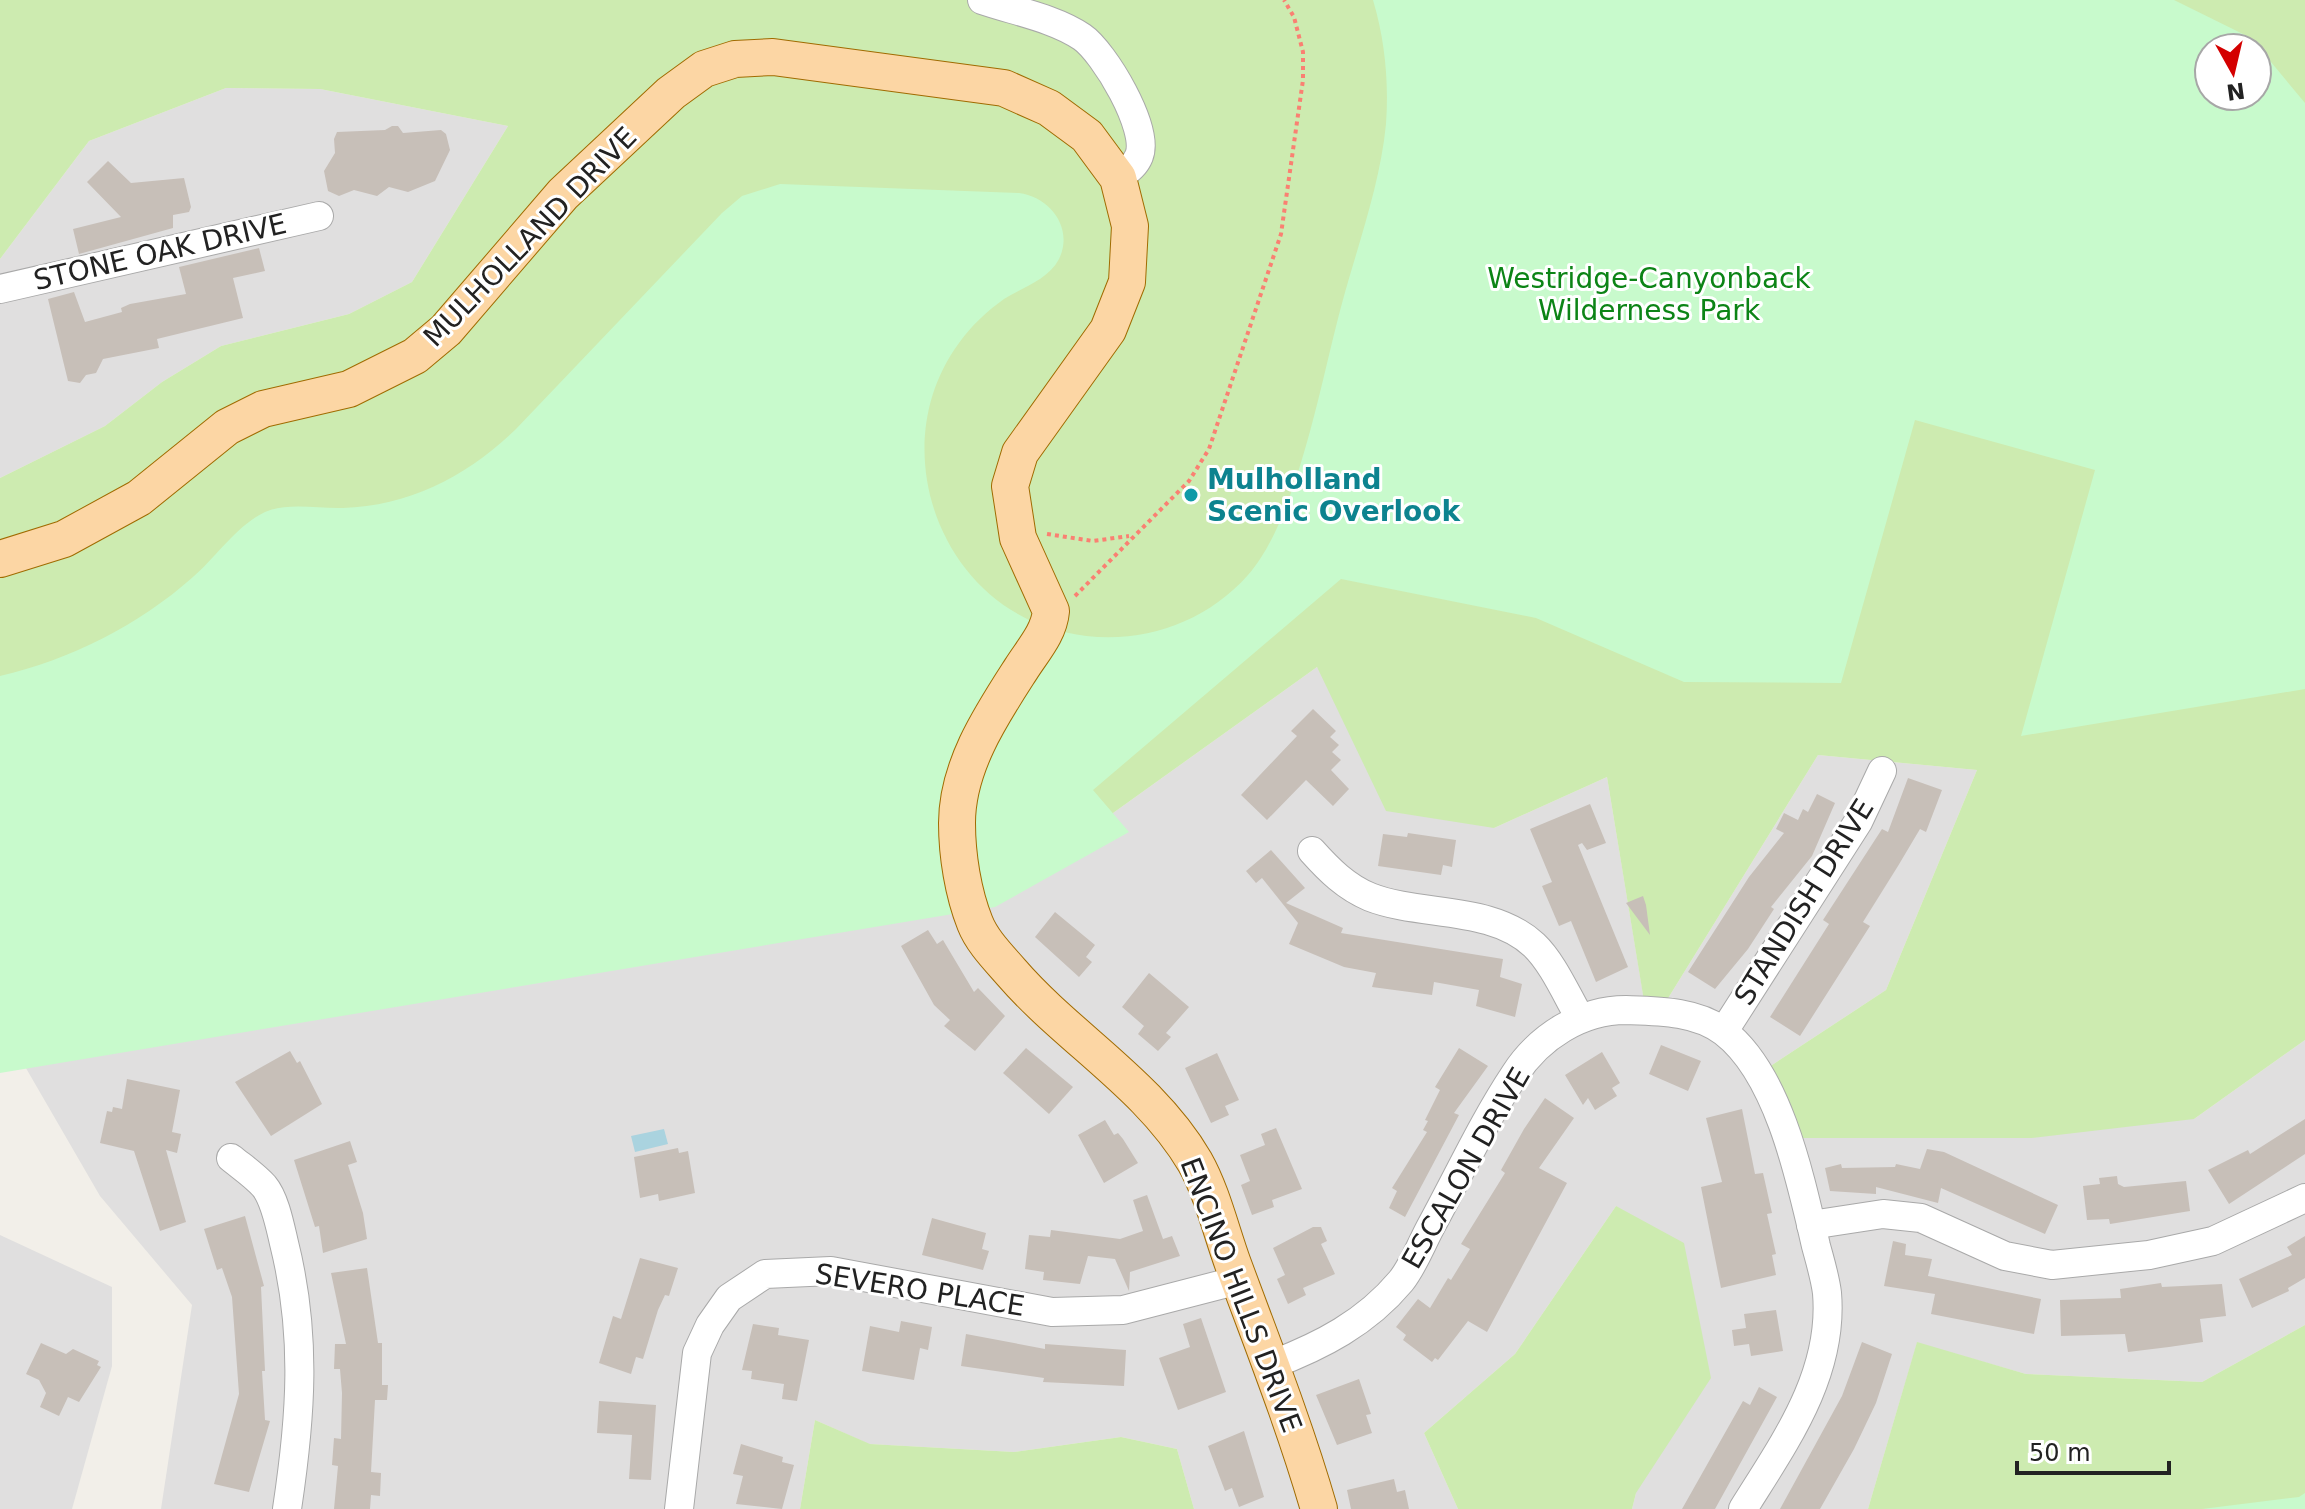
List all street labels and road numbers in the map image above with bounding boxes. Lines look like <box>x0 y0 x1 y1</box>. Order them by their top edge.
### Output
street label: MULHOLLAND DRIVE <box>417 121 643 353</box>
street label: STONE OAK DRIVE <box>30 207 290 297</box>
street label: STANDISH DRIVE <box>1727 793 1881 1011</box>
street label: ESCALON DRIVE <box>1395 1062 1537 1274</box>
street label: ENCINO HILLS DRIVE <box>1173 1153 1309 1437</box>
street label: SEVERO PLACE <box>813 1257 1027 1323</box>

